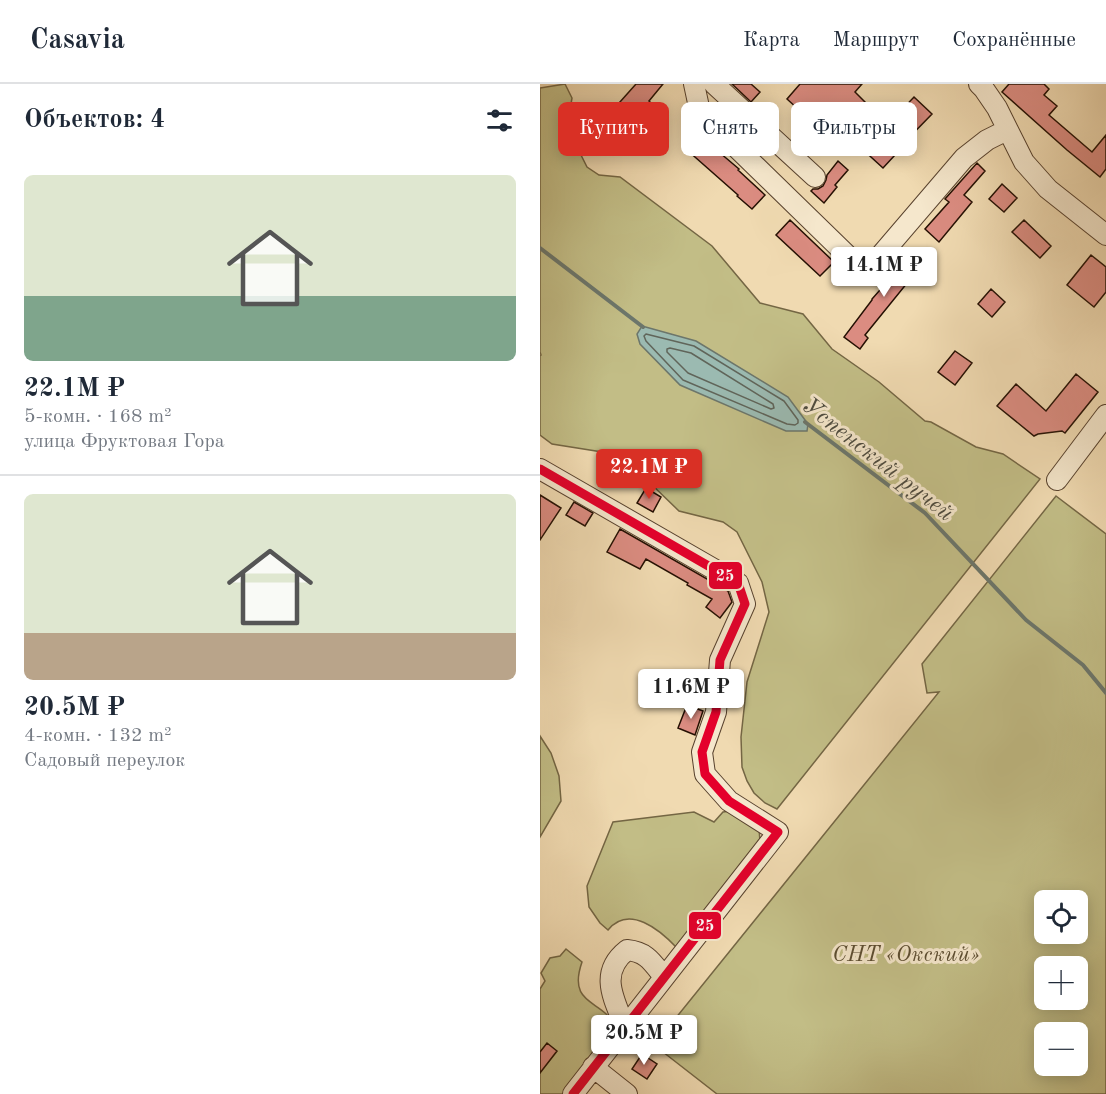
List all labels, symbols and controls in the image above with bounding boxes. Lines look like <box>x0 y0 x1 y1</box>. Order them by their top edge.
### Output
text: Casavia <box>30 27 125 55</box>
text: Карта <box>743 30 800 51</box>
text: Маршрут <box>833 30 919 51</box>
text: Сохранённые <box>952 30 1076 51</box>
chip: Купить <box>558 102 669 156</box>
chip: Снять <box>681 102 779 156</box>
chip: Фильтры <box>791 102 917 156</box>
icon: filters <box>483 104 516 137</box>
text: Объектов: 4 <box>24 107 165 133</box>
icon: home <box>216 214 324 322</box>
pin: 14.1M ₽ <box>829 247 939 298</box>
text: 14.1M ₽ <box>845 256 923 276</box>
text: 22.1M ₽ <box>24 376 125 402</box>
water label: Успенский ручей <box>796 393 958 527</box>
text: 5-комн. · 168 m² <box>24 407 172 427</box>
text: улица Фруктовая Гора <box>24 432 225 452</box>
pin: 22.1M ₽ <box>594 449 704 500</box>
text: 22.1M ₽ <box>610 458 688 478</box>
icon: home <box>216 533 324 641</box>
line badge: 25 <box>708 561 743 590</box>
text: 25 <box>716 569 734 585</box>
pin: 11.6M ₽ <box>636 669 746 720</box>
text: 11.6M ₽ <box>652 678 730 698</box>
text: 20.5M ₽ <box>24 695 125 721</box>
text: 4-комн. · 132 m² <box>24 726 172 746</box>
text: Садовый переулок <box>24 751 185 771</box>
map controls <box>1034 890 1088 1076</box>
button: locate <box>1034 890 1088 944</box>
line badge: 25 <box>688 911 722 940</box>
text: 25 <box>696 919 714 935</box>
park label: СНТ «Окский» <box>832 944 980 966</box>
button: + <box>1034 956 1088 1010</box>
pin: 20.5M ₽ <box>589 1015 699 1066</box>
button: − <box>1034 1022 1088 1076</box>
text: 20.5M ₽ <box>605 1024 683 1044</box>

